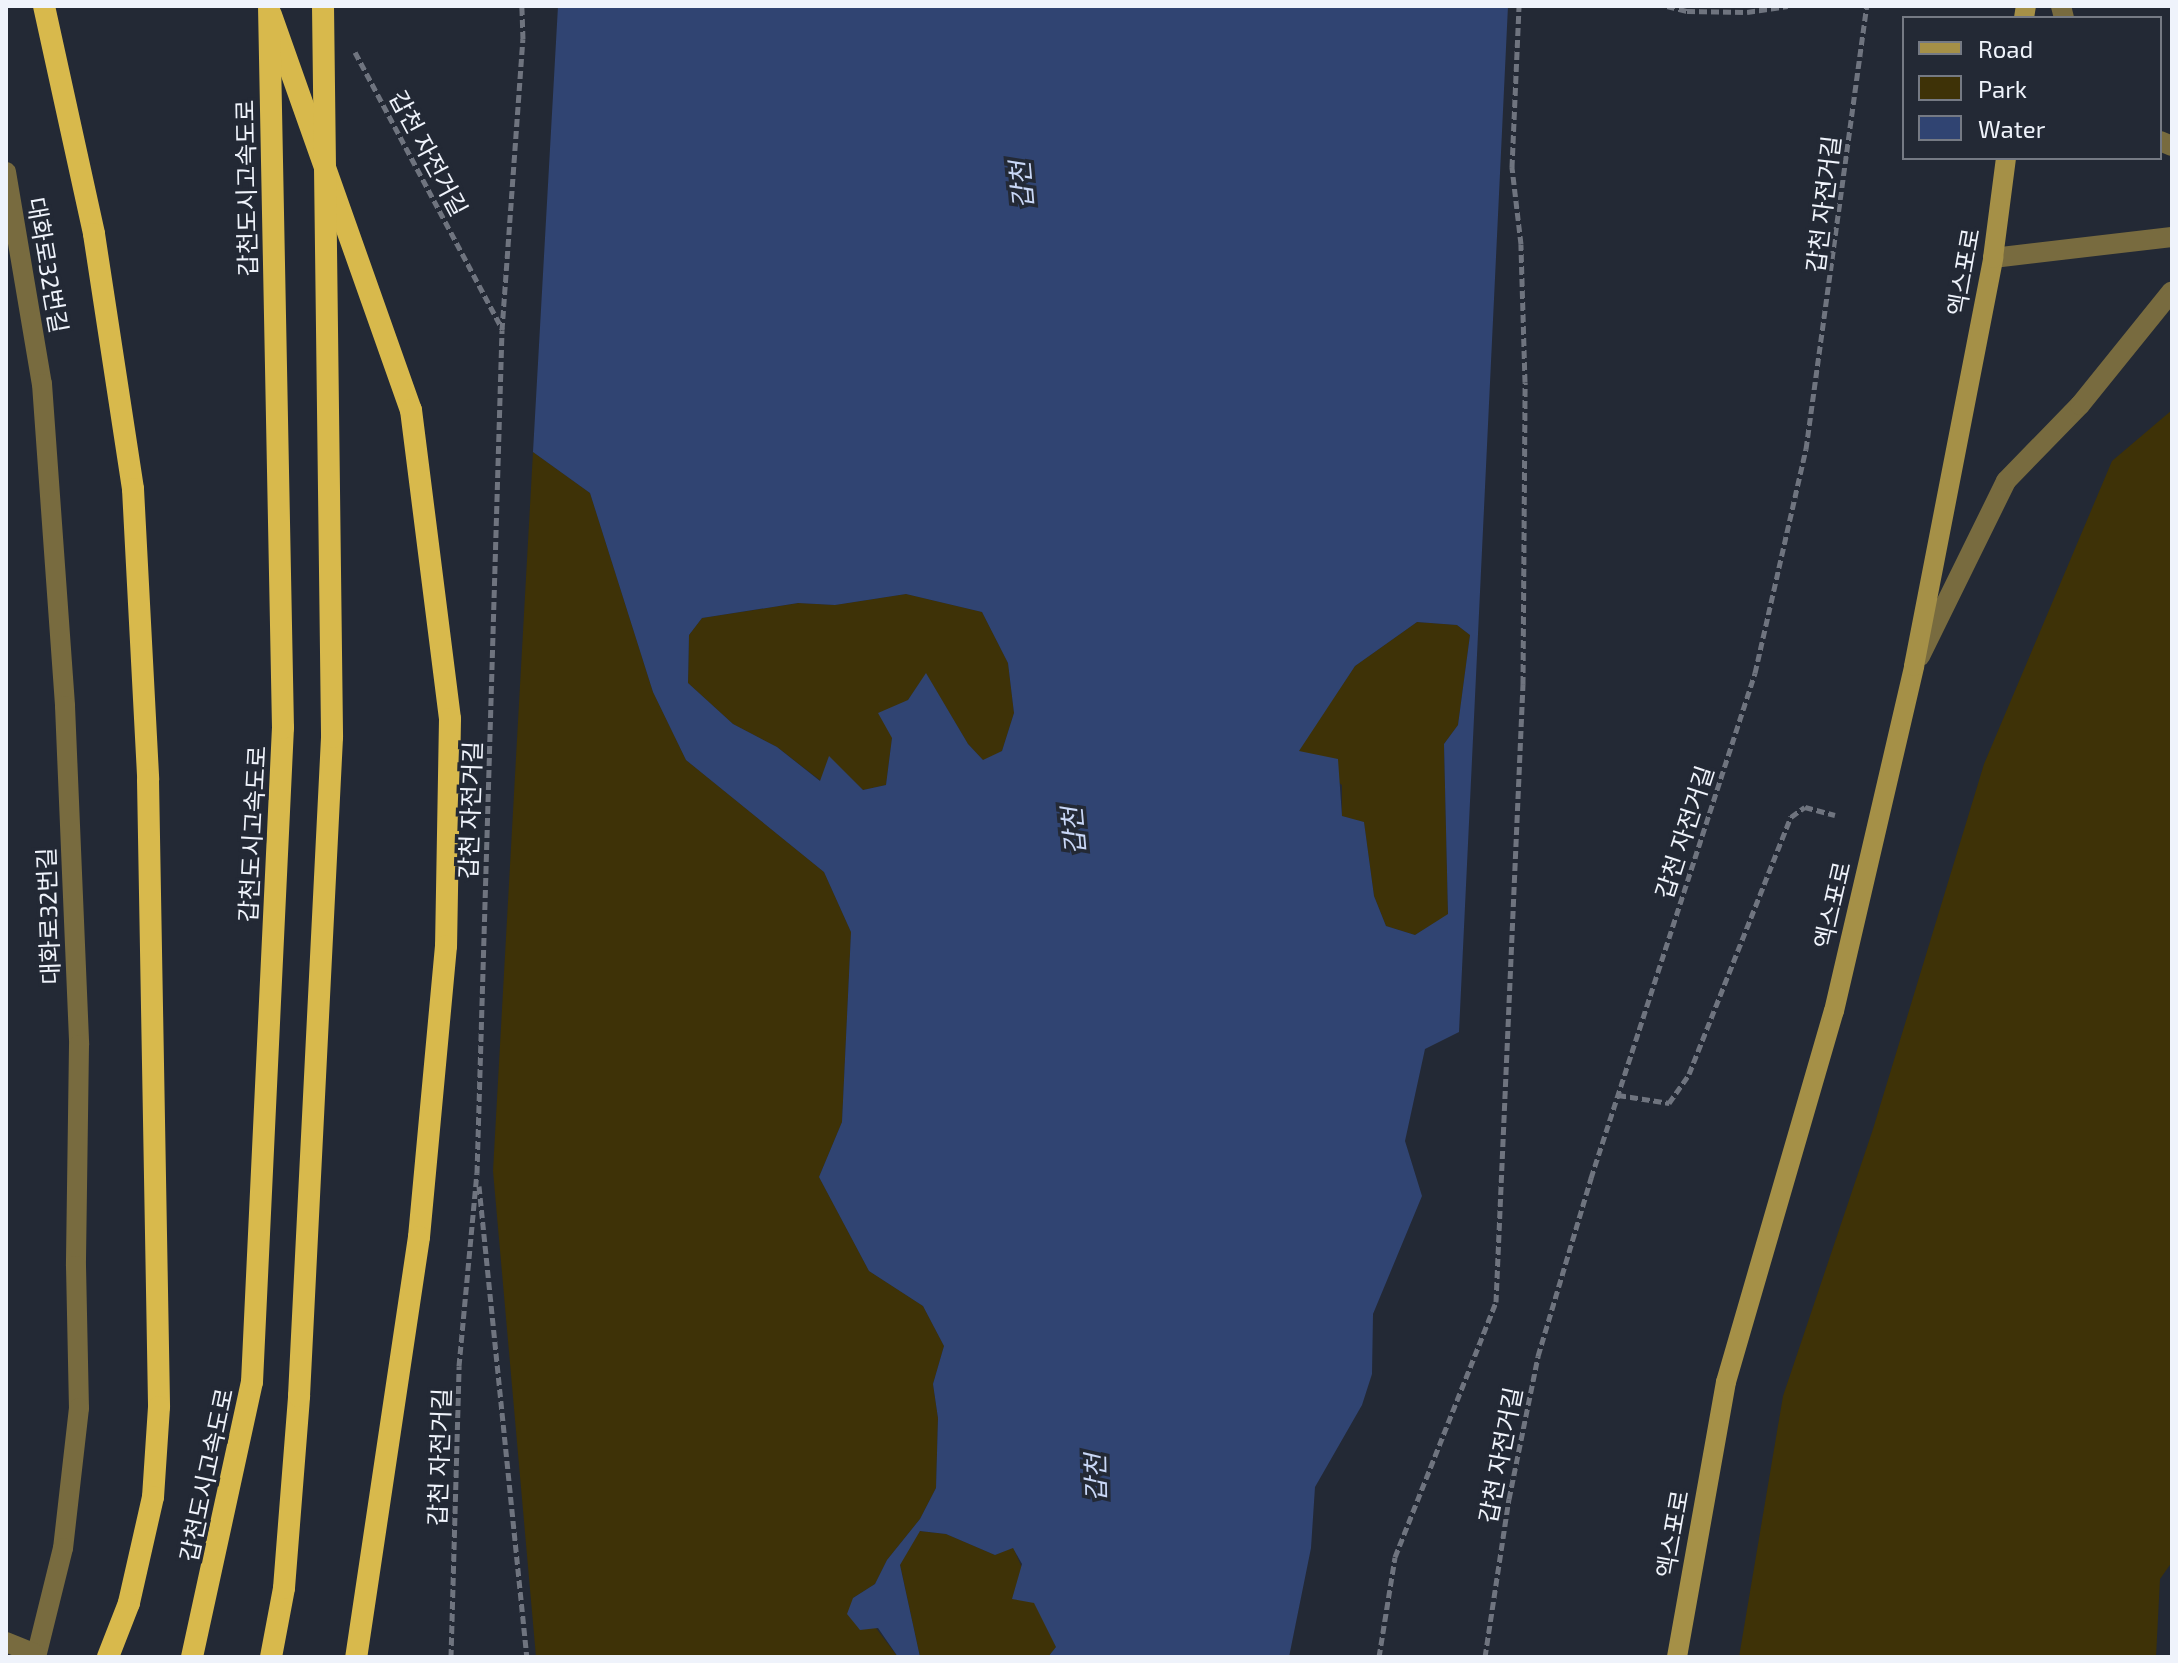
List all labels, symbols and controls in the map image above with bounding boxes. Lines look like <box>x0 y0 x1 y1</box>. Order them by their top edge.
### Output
legend <box>1902 16 2162 160</box>
text: Road <box>1978 34 2033 63</box>
text: Park <box>1978 74 2027 103</box>
street label: 갑천 자전거길 <box>384 85 474 221</box>
street label: 갑천도시고속도로 <box>230 99 262 277</box>
text: Water <box>1978 114 2045 143</box>
street label: 갑천 자전거길 <box>1800 134 1846 274</box>
water label: 갑천 <box>1003 160 1039 210</box>
street label: 대화로32번길 <box>22 195 74 335</box>
street label: 엑스포로 <box>1941 226 1985 318</box>
street label: 갑천 자전거길 <box>453 741 487 879</box>
street label: 갑천도시고속도로 <box>233 745 271 923</box>
street label: 갑천 자전거길 <box>1649 762 1719 902</box>
water label: 갑천 <box>1055 806 1091 856</box>
street label: 대화로32번길 <box>31 847 65 985</box>
street label: 엑스포로 <box>1808 859 1856 951</box>
street label: 갑천 자전거길 <box>1473 1385 1527 1525</box>
street label: 갑천도시고속도로 <box>174 1386 238 1564</box>
street label: 갑천 자전거길 <box>422 1388 456 1526</box>
water label: 갑천 <box>1079 1454 1111 1502</box>
street label: 엑스포로 <box>1650 1488 1694 1580</box>

